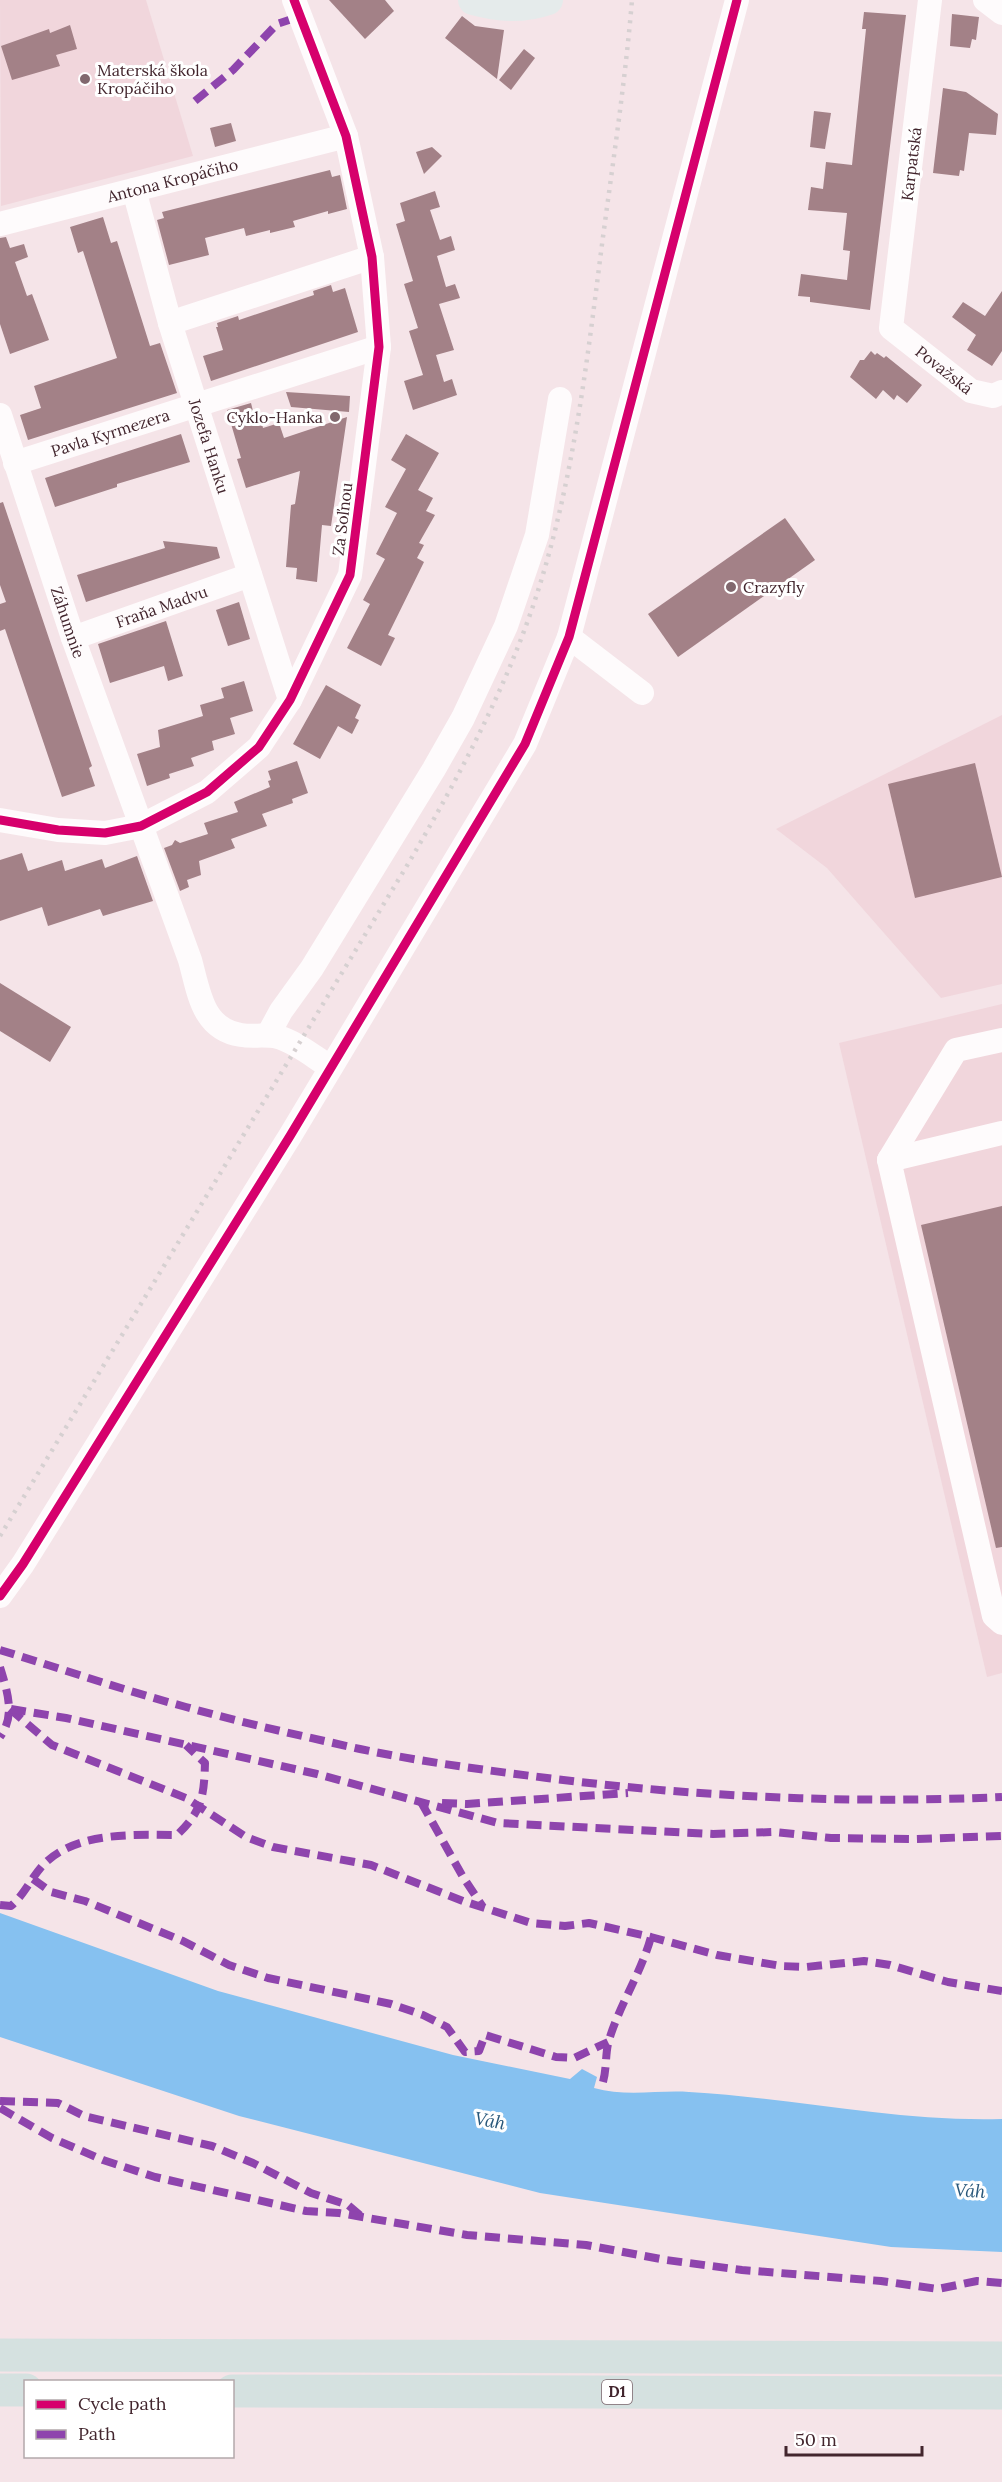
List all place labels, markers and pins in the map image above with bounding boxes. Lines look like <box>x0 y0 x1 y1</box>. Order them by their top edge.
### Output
place label: Materská škola Kropáčiho <box>97 60 208 98</box>
marker: Materská škola Kropáčiho <box>78 72 92 86</box>
place label: Cyklo-Hanka <box>226 407 323 427</box>
marker: Cyklo-Hanka <box>328 410 342 424</box>
place label: Crazyfly <box>743 577 805 597</box>
marker: Crazyfly <box>724 580 738 594</box>

